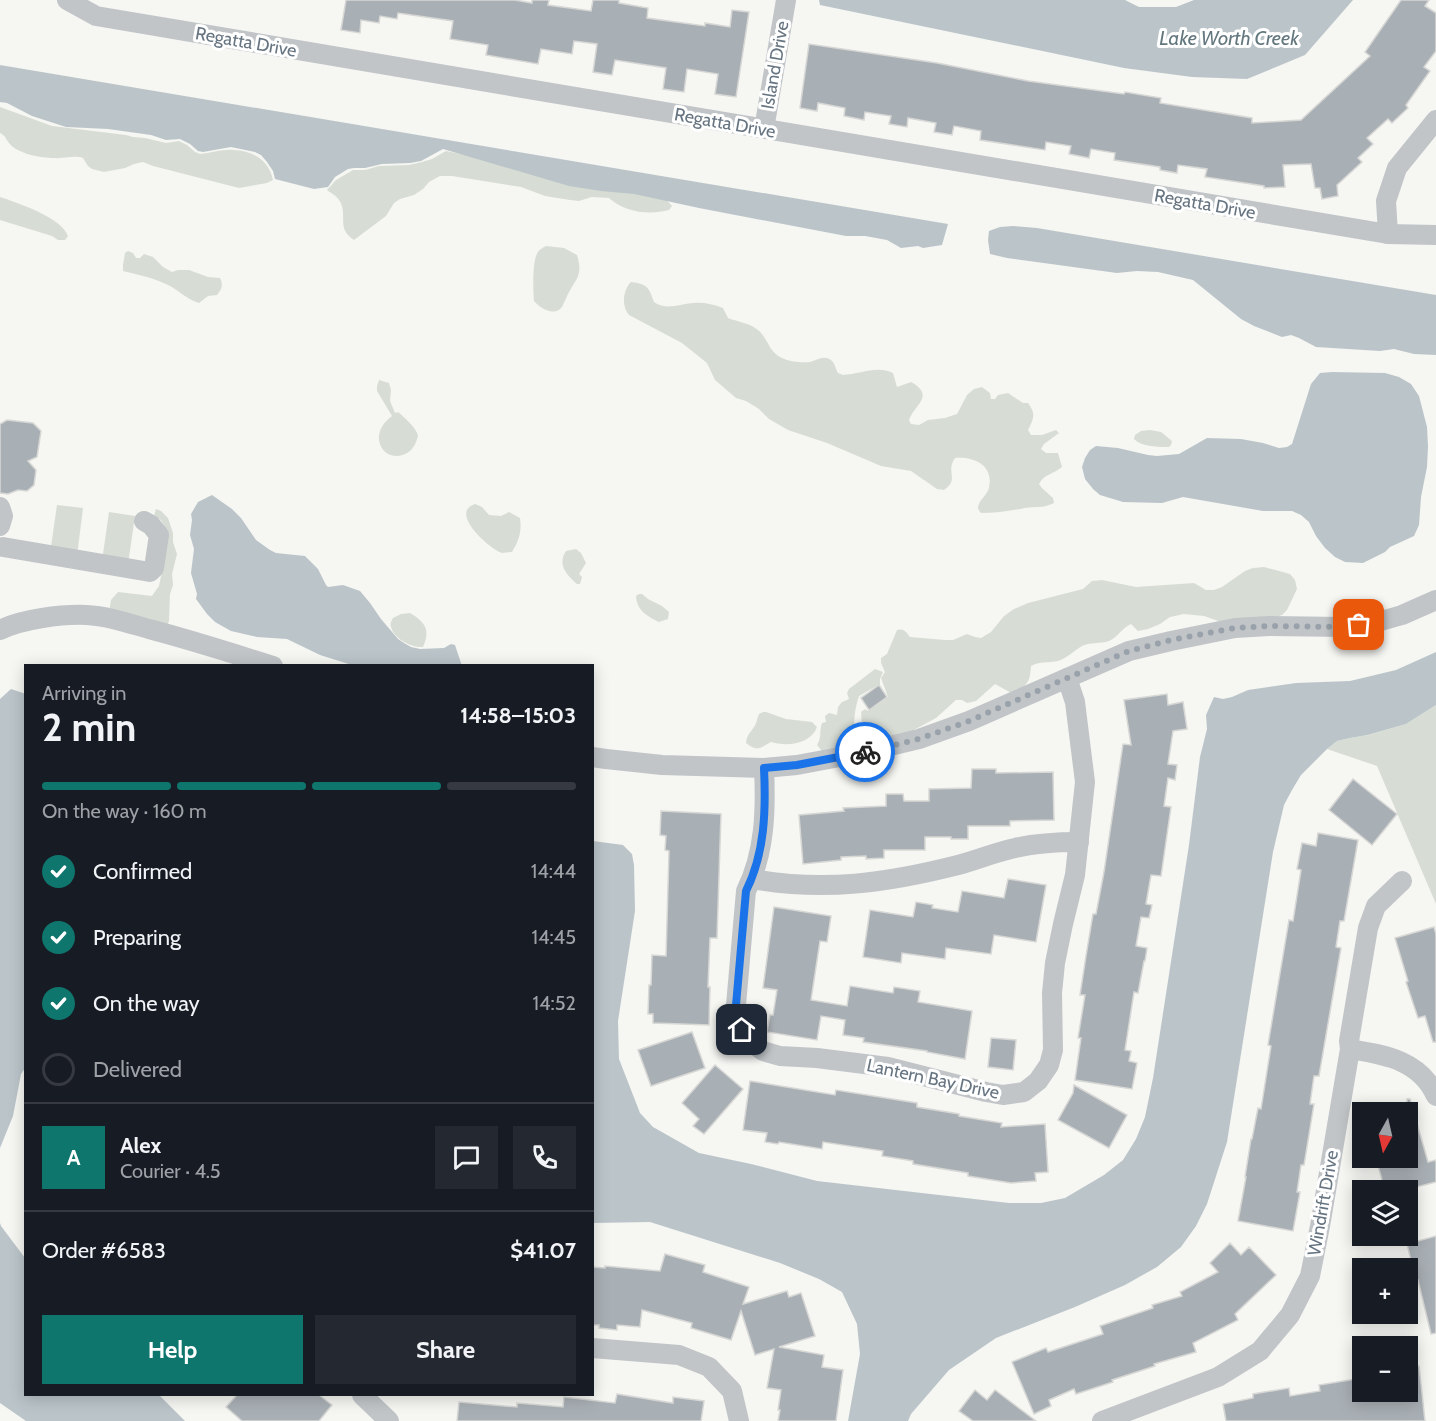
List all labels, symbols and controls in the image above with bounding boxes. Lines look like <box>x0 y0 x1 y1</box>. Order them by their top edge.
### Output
street label: Island Drive <box>756 19 794 111</box>
street label: Regatta Drive <box>194 22 298 62</box>
water label: Lake Worth Creek <box>1159 26 1300 50</box>
street label: Regatta Drive <box>673 103 777 143</box>
street label: Regatta Drive <box>1153 184 1257 224</box>
pin <box>1333 599 1384 650</box>
icon: bag <box>1342 608 1375 641</box>
text: Arriving in <box>42 681 126 705</box>
text: 14:58–15:03 <box>460 702 576 729</box>
text: 2 min <box>42 703 136 751</box>
courier <box>835 722 895 782</box>
icon: bike <box>849 736 882 769</box>
text: On the way · 160 m <box>42 799 207 823</box>
icon: check <box>42 855 75 888</box>
text: Confirmed <box>93 858 192 885</box>
text: 14:44 <box>531 859 576 883</box>
icon: check <box>42 921 75 954</box>
text: Preparing <box>93 924 181 951</box>
text: 14:45 <box>531 925 576 949</box>
icon: check <box>42 987 75 1020</box>
text: On the way <box>93 990 200 1017</box>
text: 14:52 <box>532 991 576 1015</box>
pin <box>716 1004 767 1055</box>
icon: home <box>725 1013 758 1046</box>
street label: Lantern Bay Drive <box>865 1054 1001 1104</box>
text: Delivered <box>93 1056 182 1083</box>
north arrow <box>1352 1102 1418 1168</box>
map controls <box>1352 1102 1418 1402</box>
button: chat <box>435 1126 498 1189</box>
button: phone <box>513 1126 576 1189</box>
text: Alex <box>120 1132 161 1159</box>
text: A <box>67 1144 80 1171</box>
street label: Windrift Drive <box>1303 1149 1343 1257</box>
text: Courier · 4.5 <box>120 1159 221 1183</box>
button: layers <box>1352 1180 1418 1246</box>
text: Order #6583 <box>42 1237 166 1264</box>
text: $41.07 <box>510 1237 576 1264</box>
button: + <box>1352 1258 1418 1324</box>
button: Help <box>42 1315 303 1384</box>
button: Share <box>315 1315 576 1384</box>
button: − <box>1352 1336 1418 1402</box>

